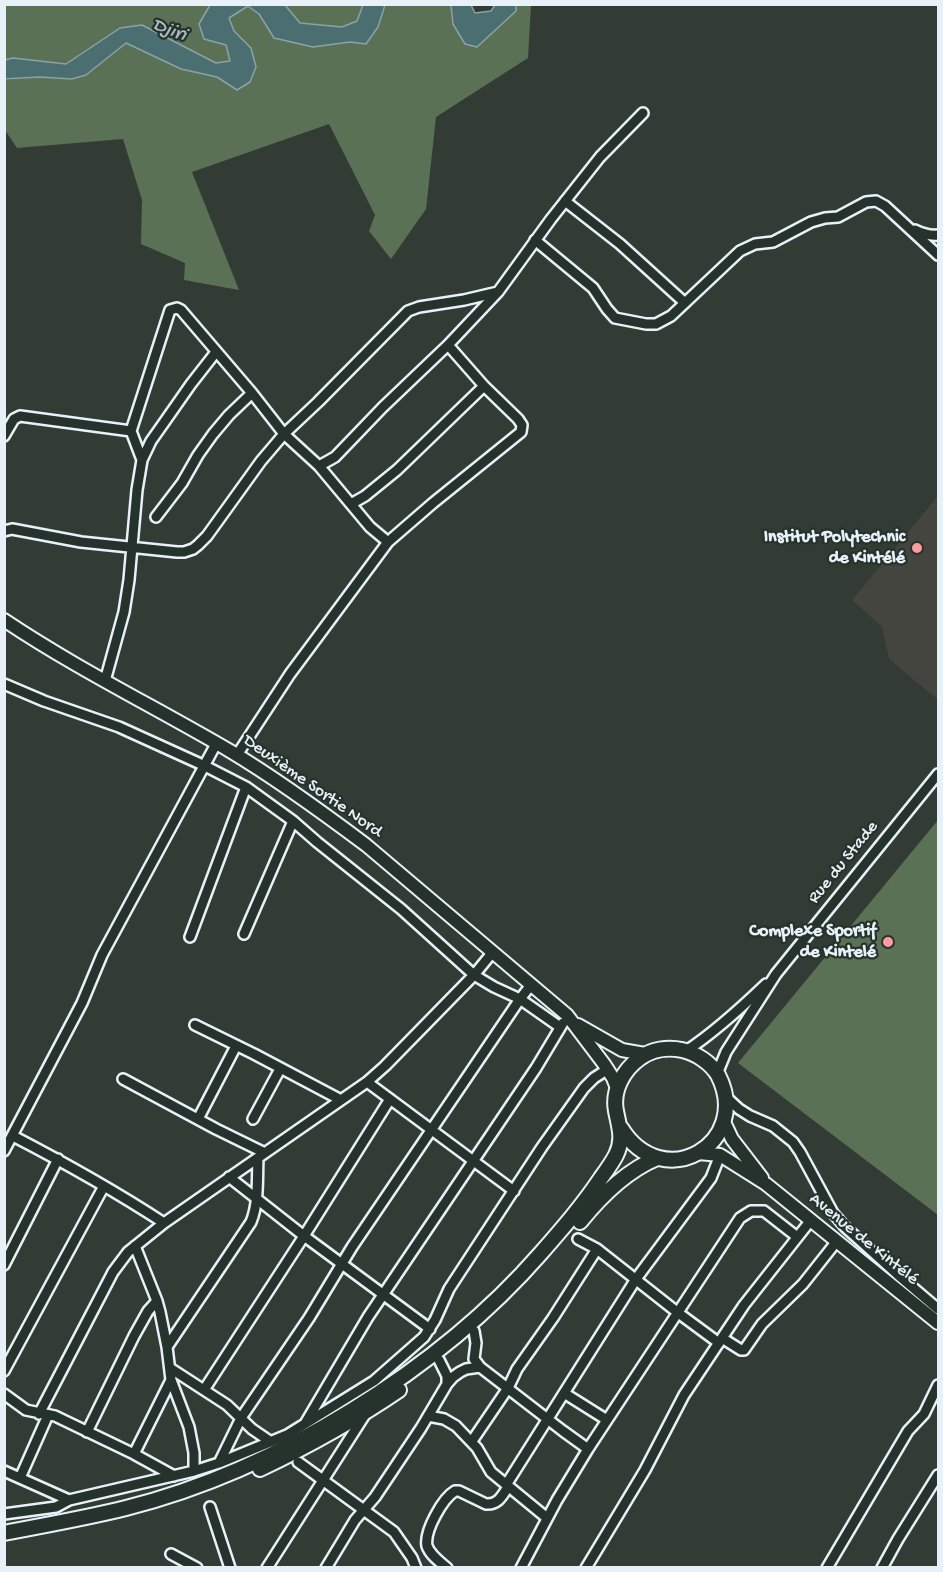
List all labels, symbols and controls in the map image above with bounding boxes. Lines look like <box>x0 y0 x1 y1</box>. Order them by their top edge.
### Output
water label: Djiri <box>149 14 189 48</box>
place label: Institut Polytechnic de Kintélé <box>764 527 905 570</box>
marker: Institut Polytechnic de Kintélé <box>910 541 924 555</box>
street label: Deuxième Sortie Nord <box>238 731 386 843</box>
street label: Rue du Stade <box>804 817 884 909</box>
place label: Complexe Sportif de Kintelé <box>749 921 876 964</box>
marker: Complexe Sportif de Kintelé <box>881 935 895 949</box>
street label: Avenue de Kintélé <box>804 1189 922 1291</box>

